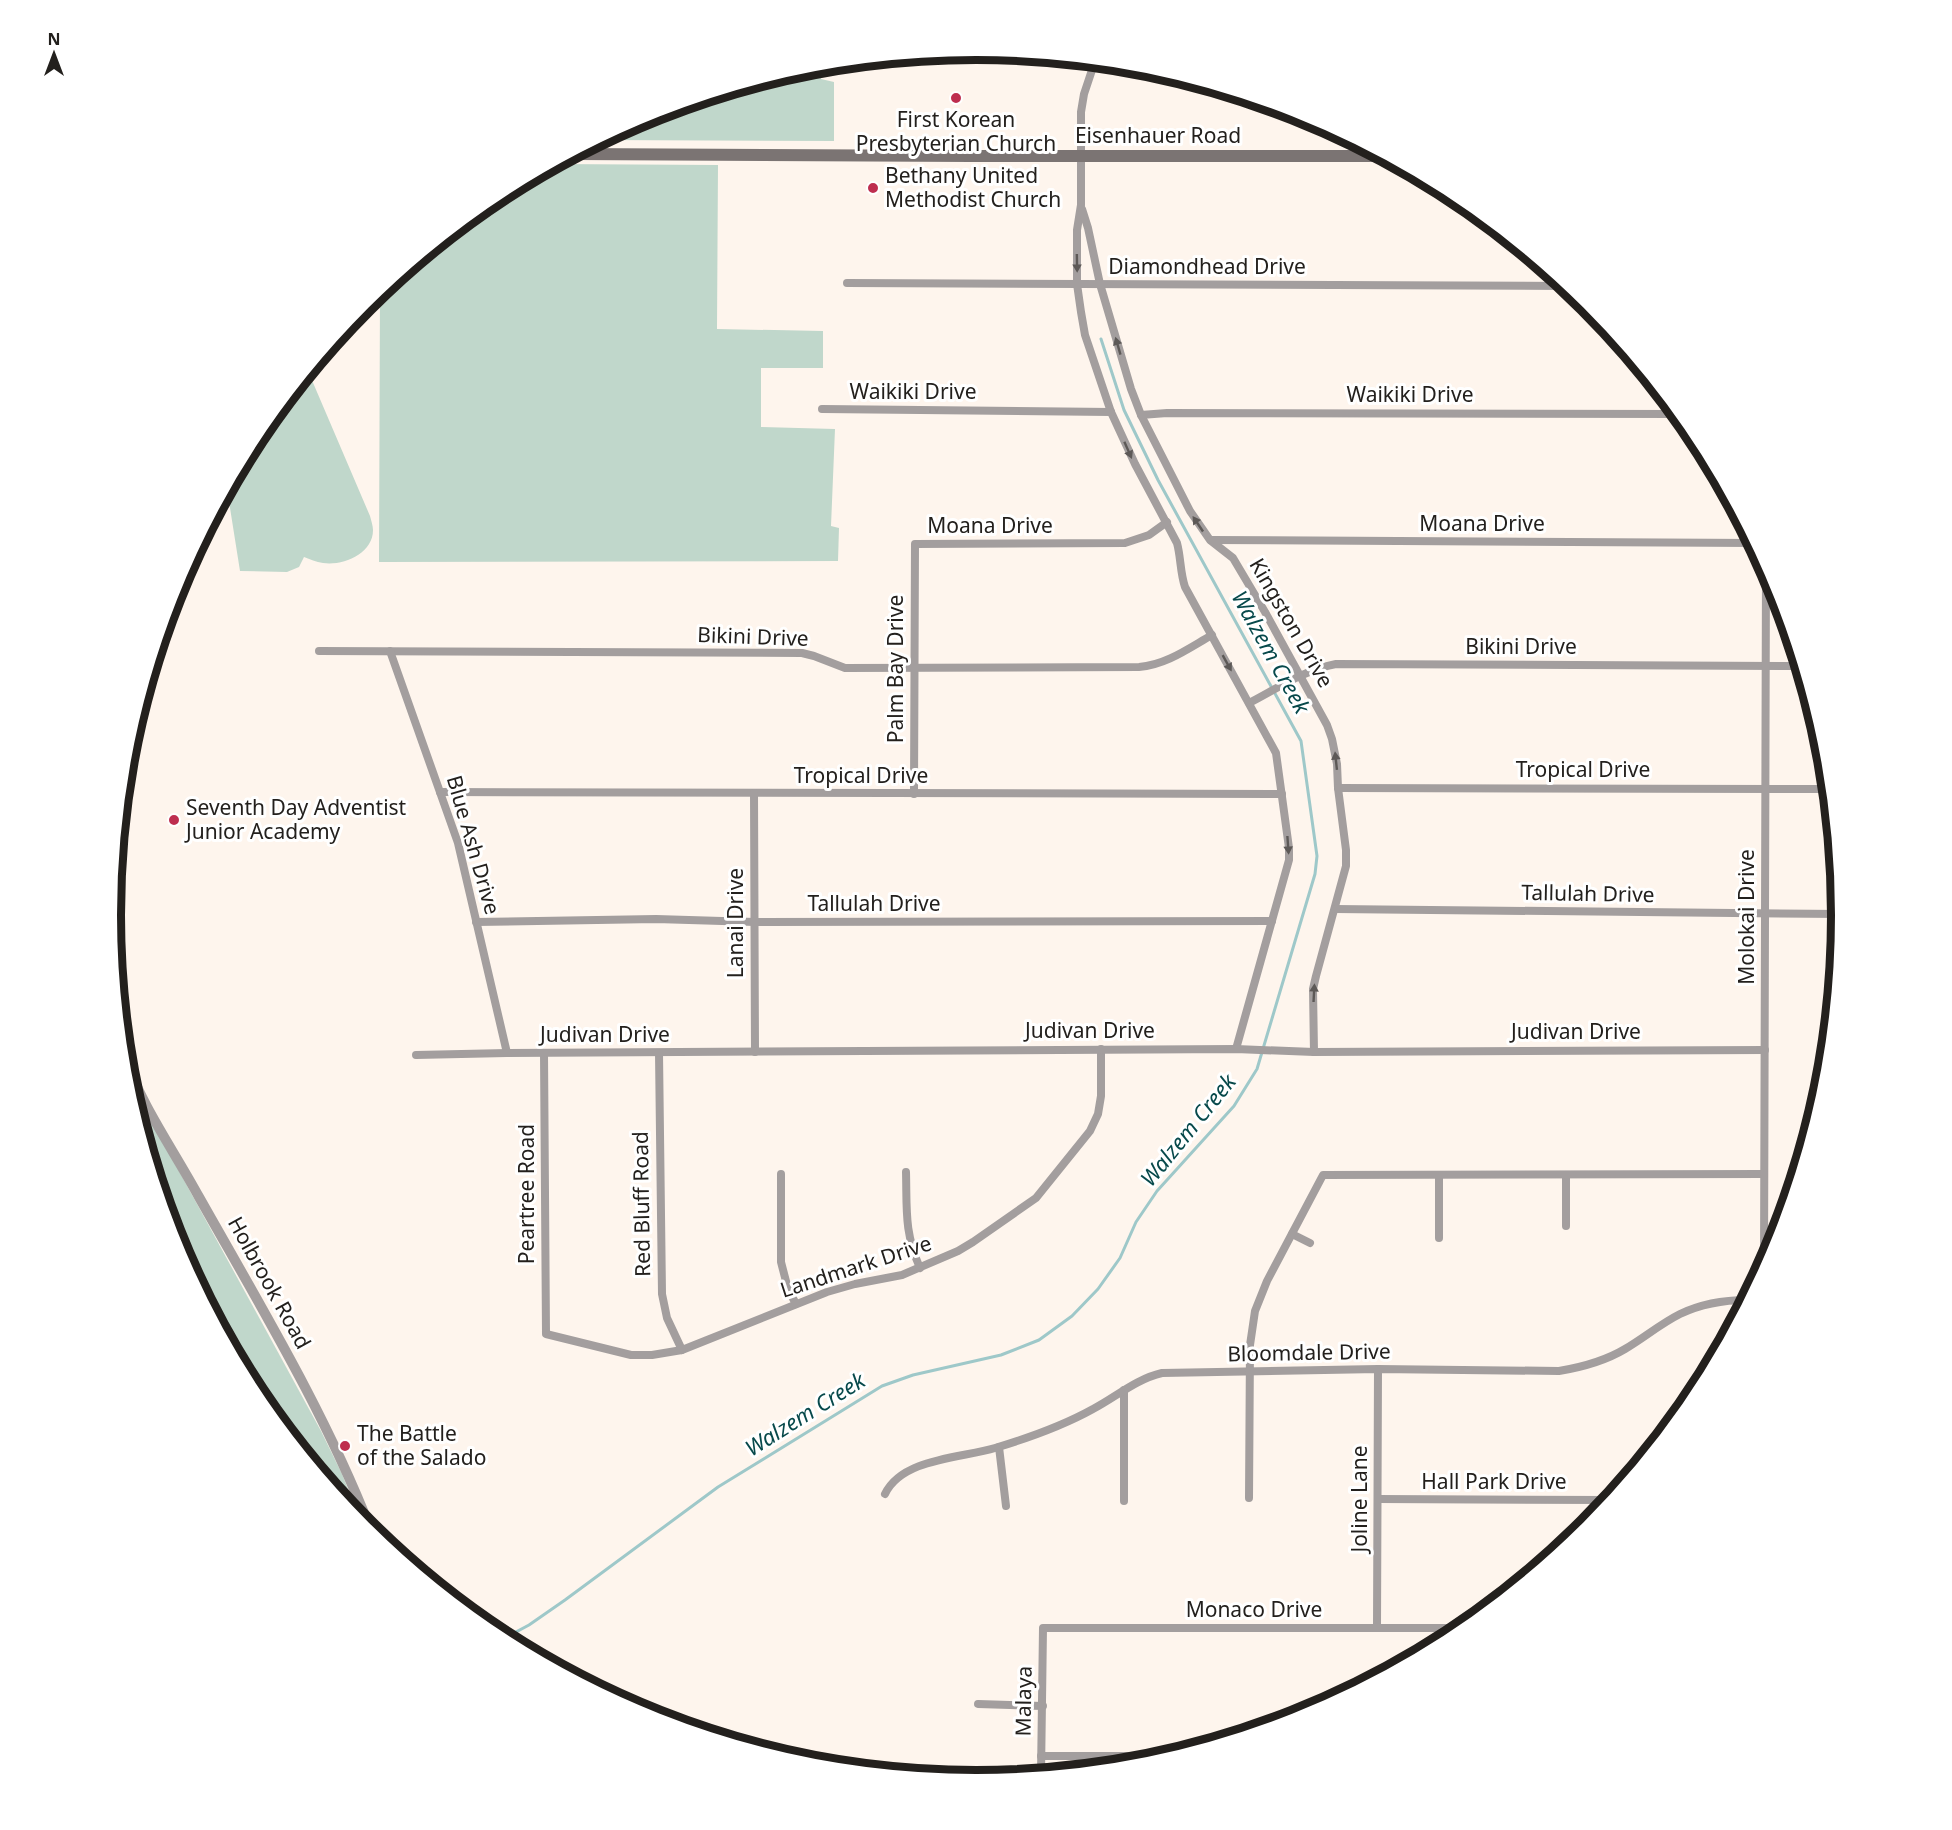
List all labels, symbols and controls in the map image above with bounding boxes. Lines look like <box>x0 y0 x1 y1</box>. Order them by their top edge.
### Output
north arrow <box>24 24 84 84</box>
text: N <box>47 28 61 50</box>
marker: First Korean Presbyterian Church <box>949 91 963 105</box>
place label: First Korean Presbyterian Church <box>856 105 1056 157</box>
street label: Eisenhauer Road <box>1075 121 1241 149</box>
place label: Bethany United Methodist Church <box>885 161 1061 213</box>
marker: Bethany United Methodist Church <box>866 181 880 195</box>
street label: Diamondhead Drive <box>1108 252 1306 280</box>
one-way arrow <box>1072 254 1082 273</box>
one-way arrow <box>1113 337 1122 355</box>
street label: Waikiki Drive <box>850 377 976 405</box>
street label: Waikiki Drive <box>1347 380 1473 408</box>
one-way arrow <box>1124 441 1133 458</box>
street label: Moana Drive <box>1419 509 1545 537</box>
street label: Moana Drive <box>927 511 1053 539</box>
one-way arrow <box>1192 515 1203 532</box>
street label: Kingston Drive <box>1243 553 1340 692</box>
water label: Walzem Creek <box>1226 585 1319 719</box>
street label: Palm Bay Drive <box>881 595 909 743</box>
street label: Bikini Drive <box>697 620 809 652</box>
street label: Bikini Drive <box>1465 632 1577 660</box>
one-way arrow <box>1222 654 1232 671</box>
one-way arrow <box>1331 752 1341 771</box>
street label: Tropical Drive <box>1516 755 1650 783</box>
street label: Tropical Drive <box>794 761 928 789</box>
street label: Blue Ash Drive <box>441 772 507 917</box>
place label: Seventh Day Adventist Junior Academy <box>184 793 407 845</box>
marker: Seventh Day Adventist Junior Academy <box>167 813 181 827</box>
one-way arrow <box>1283 835 1293 854</box>
street label: Molokai Drive <box>1732 849 1760 985</box>
street label: Lanai Drive <box>721 868 749 978</box>
street label: Tallulah Drive <box>1521 878 1655 908</box>
street label: Tallulah Drive <box>807 889 941 917</box>
one-way arrow <box>1309 984 1319 1003</box>
street label: Judivan Drive <box>1023 1016 1155 1044</box>
street label: Judivan Drive <box>1509 1017 1641 1045</box>
street label: Judivan Drive <box>538 1020 670 1048</box>
water label: Walzem Creek <box>1133 1066 1242 1192</box>
street label: Peartree Road <box>512 1124 540 1264</box>
street label: Red Bluff Road <box>626 1131 656 1277</box>
street label: Holbrook Road <box>222 1211 318 1354</box>
street label: Landmark Drive <box>777 1228 935 1304</box>
street label: Bloomdale Drive <box>1227 1337 1391 1367</box>
water label: Walzem Creek <box>739 1364 871 1462</box>
place label: The Battle of the Salado <box>357 1419 486 1471</box>
marker: The Battle of the Salado <box>338 1439 352 1453</box>
street label: Joline Lane <box>1345 1445 1373 1555</box>
street label: Hall Park Drive <box>1421 1467 1567 1495</box>
street label: Monaco Drive <box>1186 1595 1322 1623</box>
street label: Malaya <box>1008 1665 1038 1736</box>

